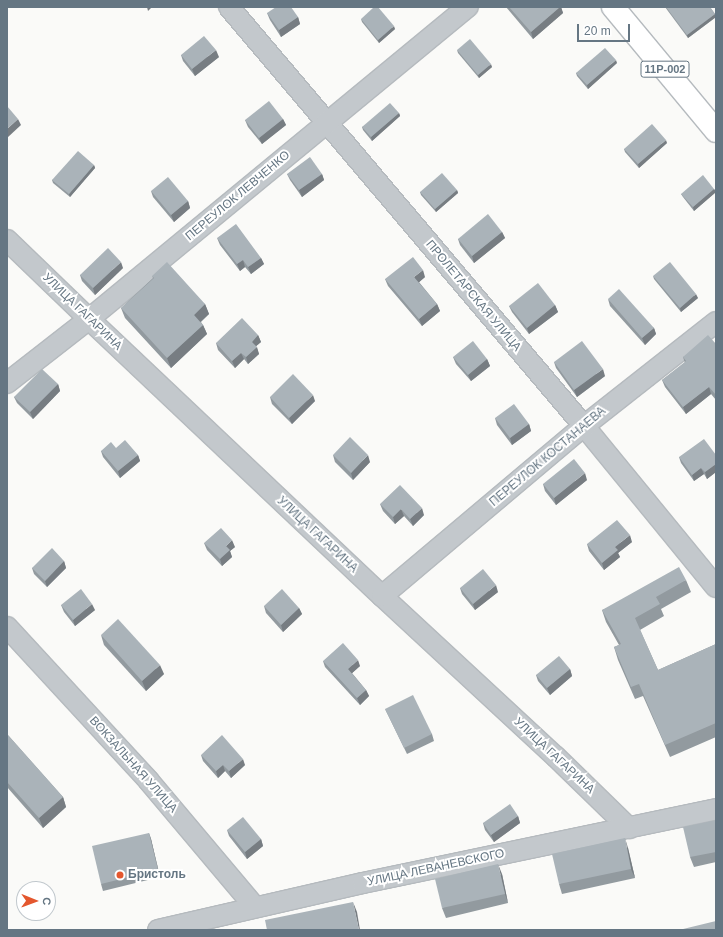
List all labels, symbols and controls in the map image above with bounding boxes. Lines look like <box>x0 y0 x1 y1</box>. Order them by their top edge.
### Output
scale bar <box>579 16 632 42</box>
text: 20 m <box>584 24 611 38</box>
road number: 11Р-002 <box>640 60 690 78</box>
street label: ПЕРЕУЛОК ЛЕВЧЕНКО <box>183 148 293 244</box>
street label: ПРОЛЕТАРСКАЯ УЛИЦА <box>422 238 524 354</box>
street label: УЛИЦА ГАГАРИНА <box>39 270 125 354</box>
street label: ПЕРЕУЛОК КОСТАНАЕВА <box>487 404 609 510</box>
street label: УЛИЦА ГАГАРИНА <box>274 494 360 576</box>
street label: ВОКЗАЛЬНАЯ УЛИЦА <box>86 714 180 816</box>
street label: УЛИЦА ГАГАРИНА <box>511 715 597 797</box>
street label: УЛИЦА ЛЕВАНЕВСКОГО <box>366 846 506 890</box>
place label: Бристоль <box>128 868 186 882</box>
marker: Бристоль <box>115 870 125 880</box>
north arrow <box>16 881 56 921</box>
text: С <box>41 897 53 905</box>

